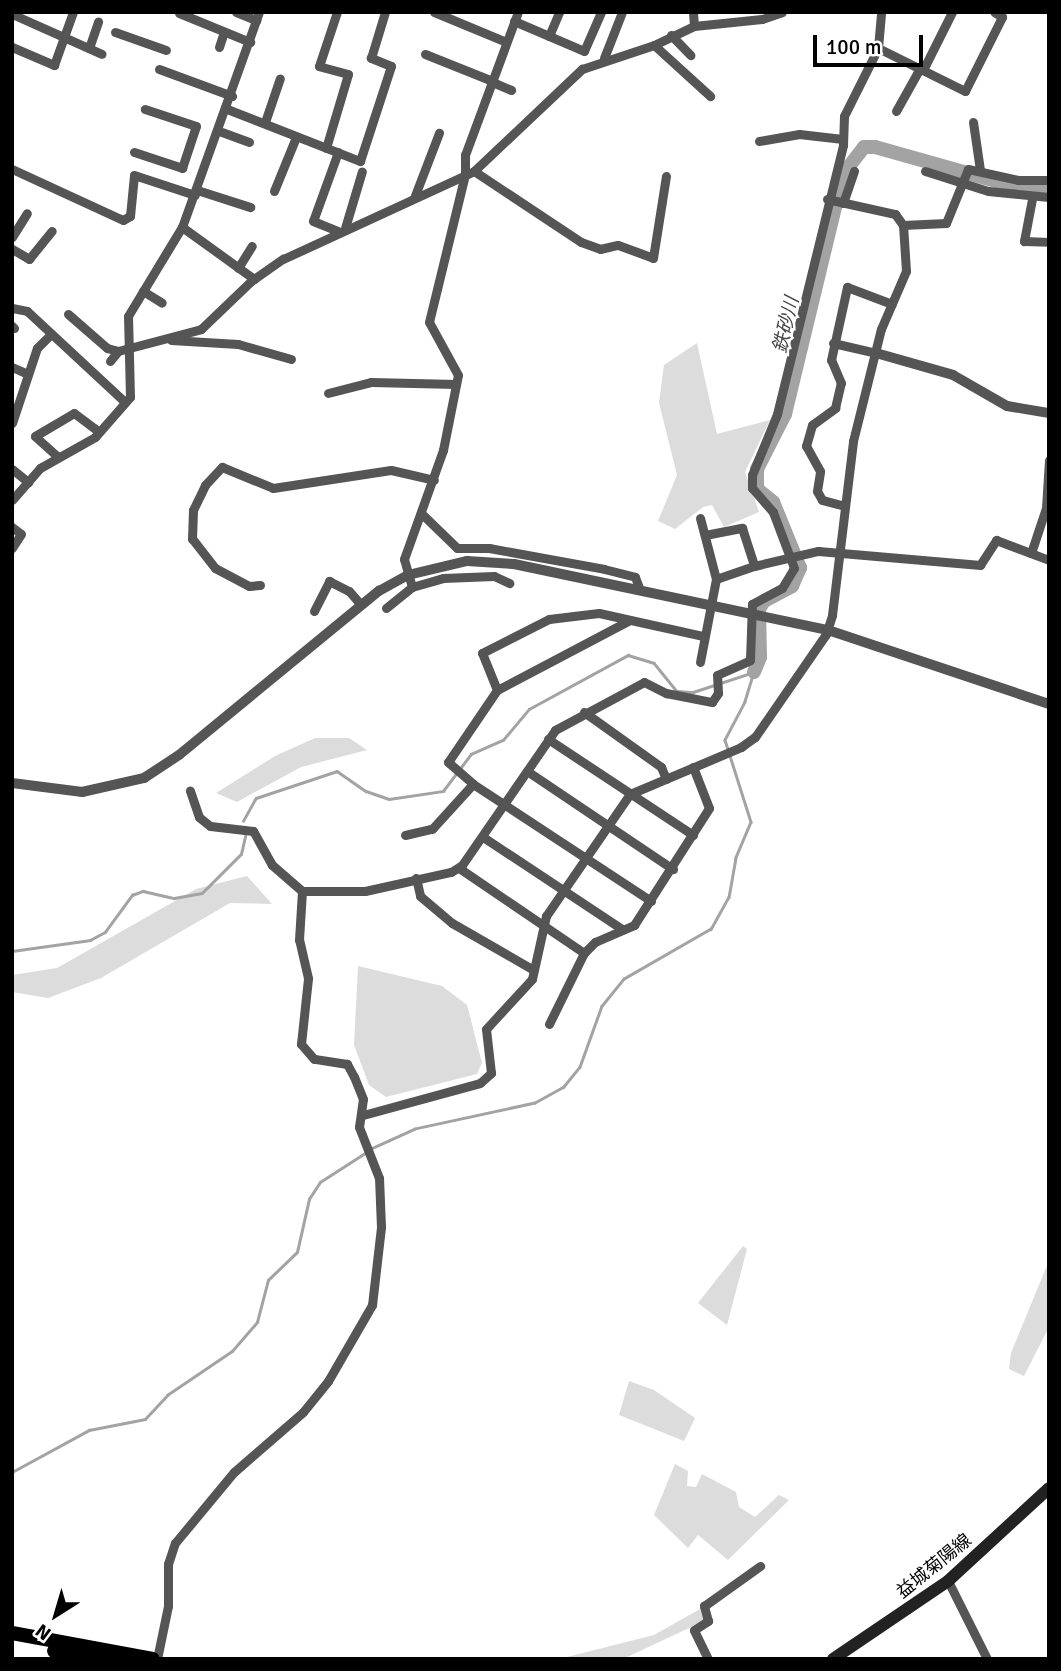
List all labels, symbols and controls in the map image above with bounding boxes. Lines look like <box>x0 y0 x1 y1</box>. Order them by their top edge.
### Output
scale bar <box>816 21 926 65</box>
text: 100 m <box>826 34 881 60</box>
water label: 鉄砂川 <box>769 295 805 355</box>
street label: 益城菊陽線 <box>892 1529 976 1603</box>
north arrow <box>21 1580 91 1650</box>
text: N <box>31 1618 56 1645</box>

